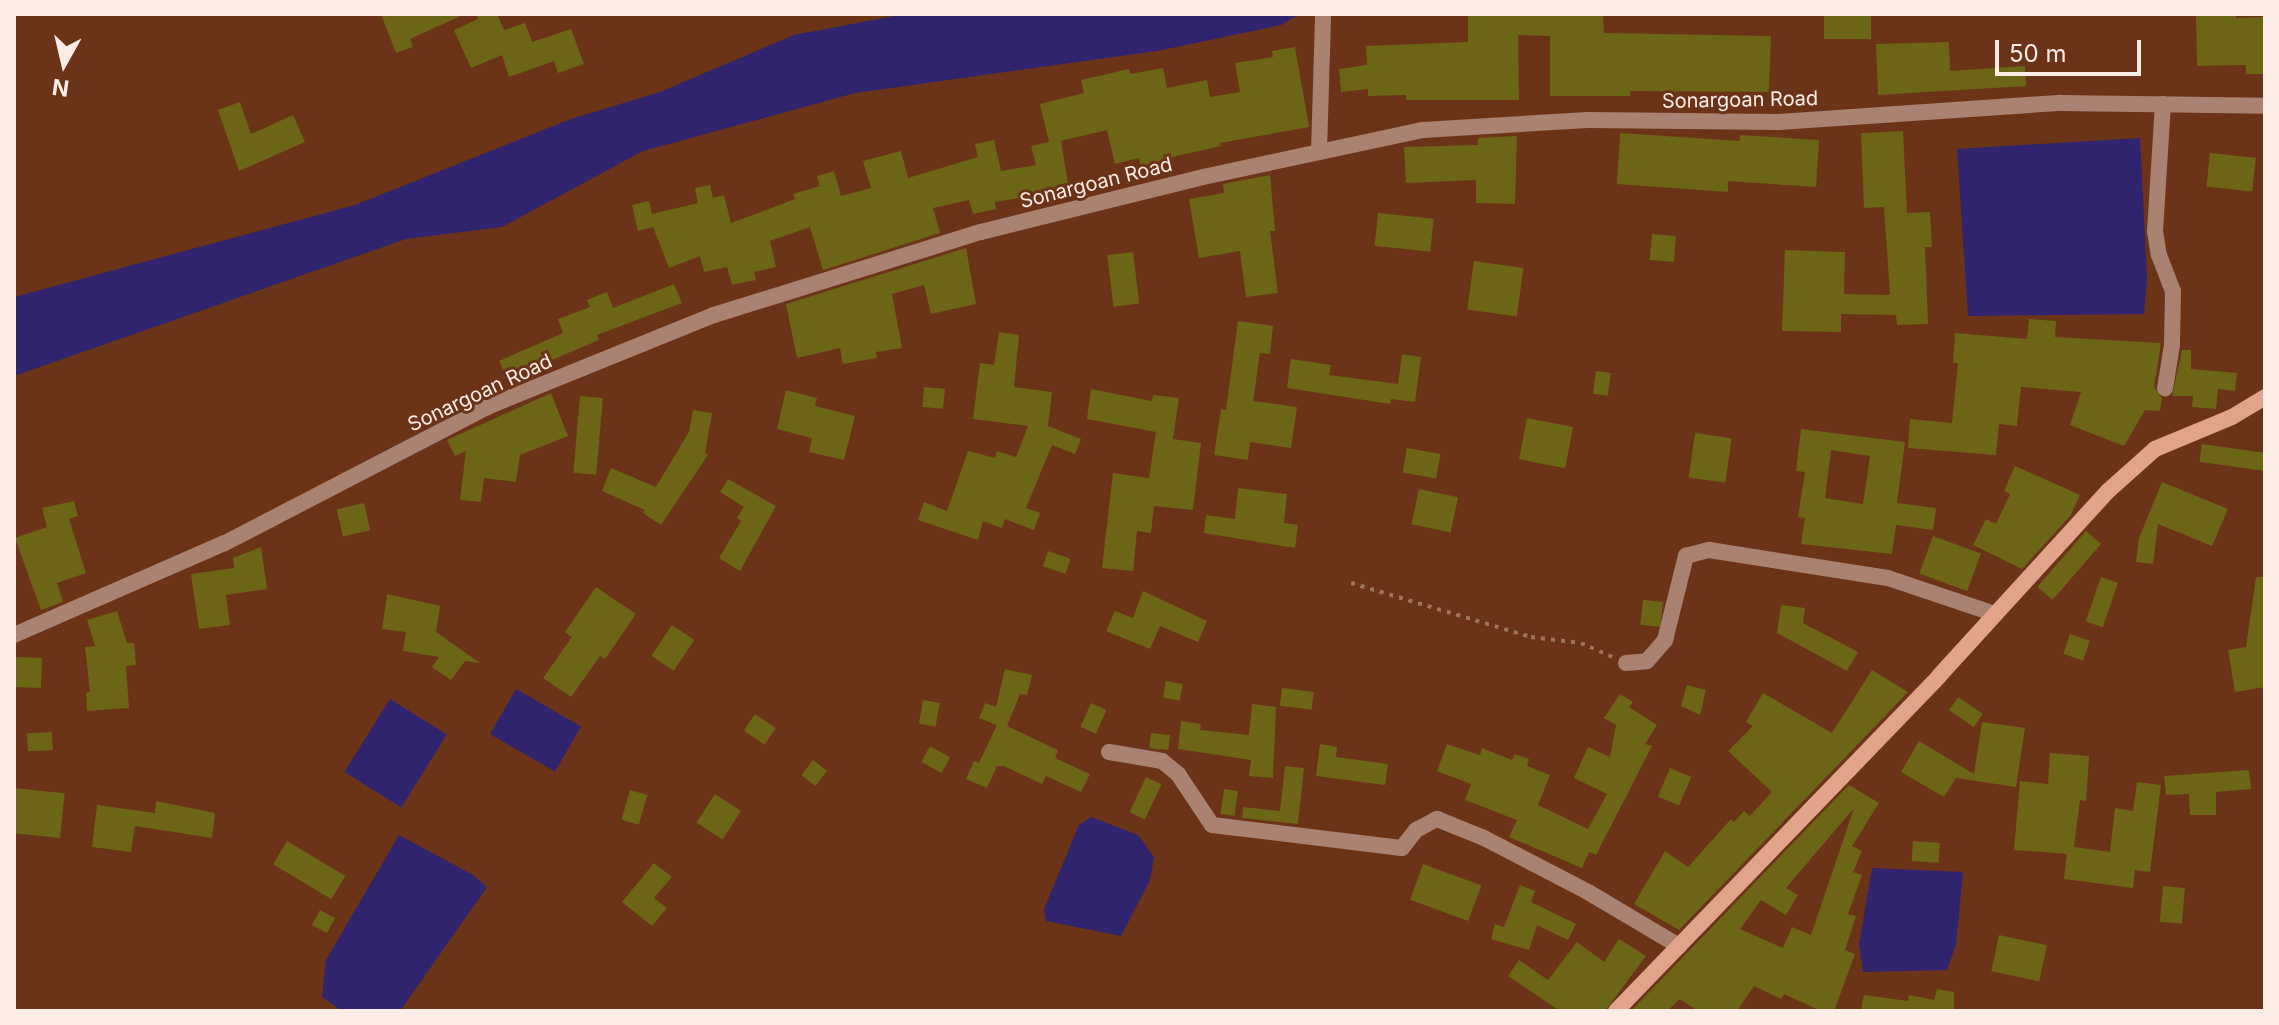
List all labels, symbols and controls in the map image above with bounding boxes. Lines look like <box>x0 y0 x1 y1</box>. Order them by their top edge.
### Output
north arrow <box>24 24 104 104</box>
scale bar <box>1999 24 2145 74</box>
text: 50 m <box>2009 39 2067 68</box>
text: N <box>51 74 71 102</box>
street label: Sonargoan Road <box>1662 87 1818 113</box>
street label: Sonargoan Road <box>1017 152 1175 214</box>
street label: Sonargoan Road <box>404 349 556 437</box>

